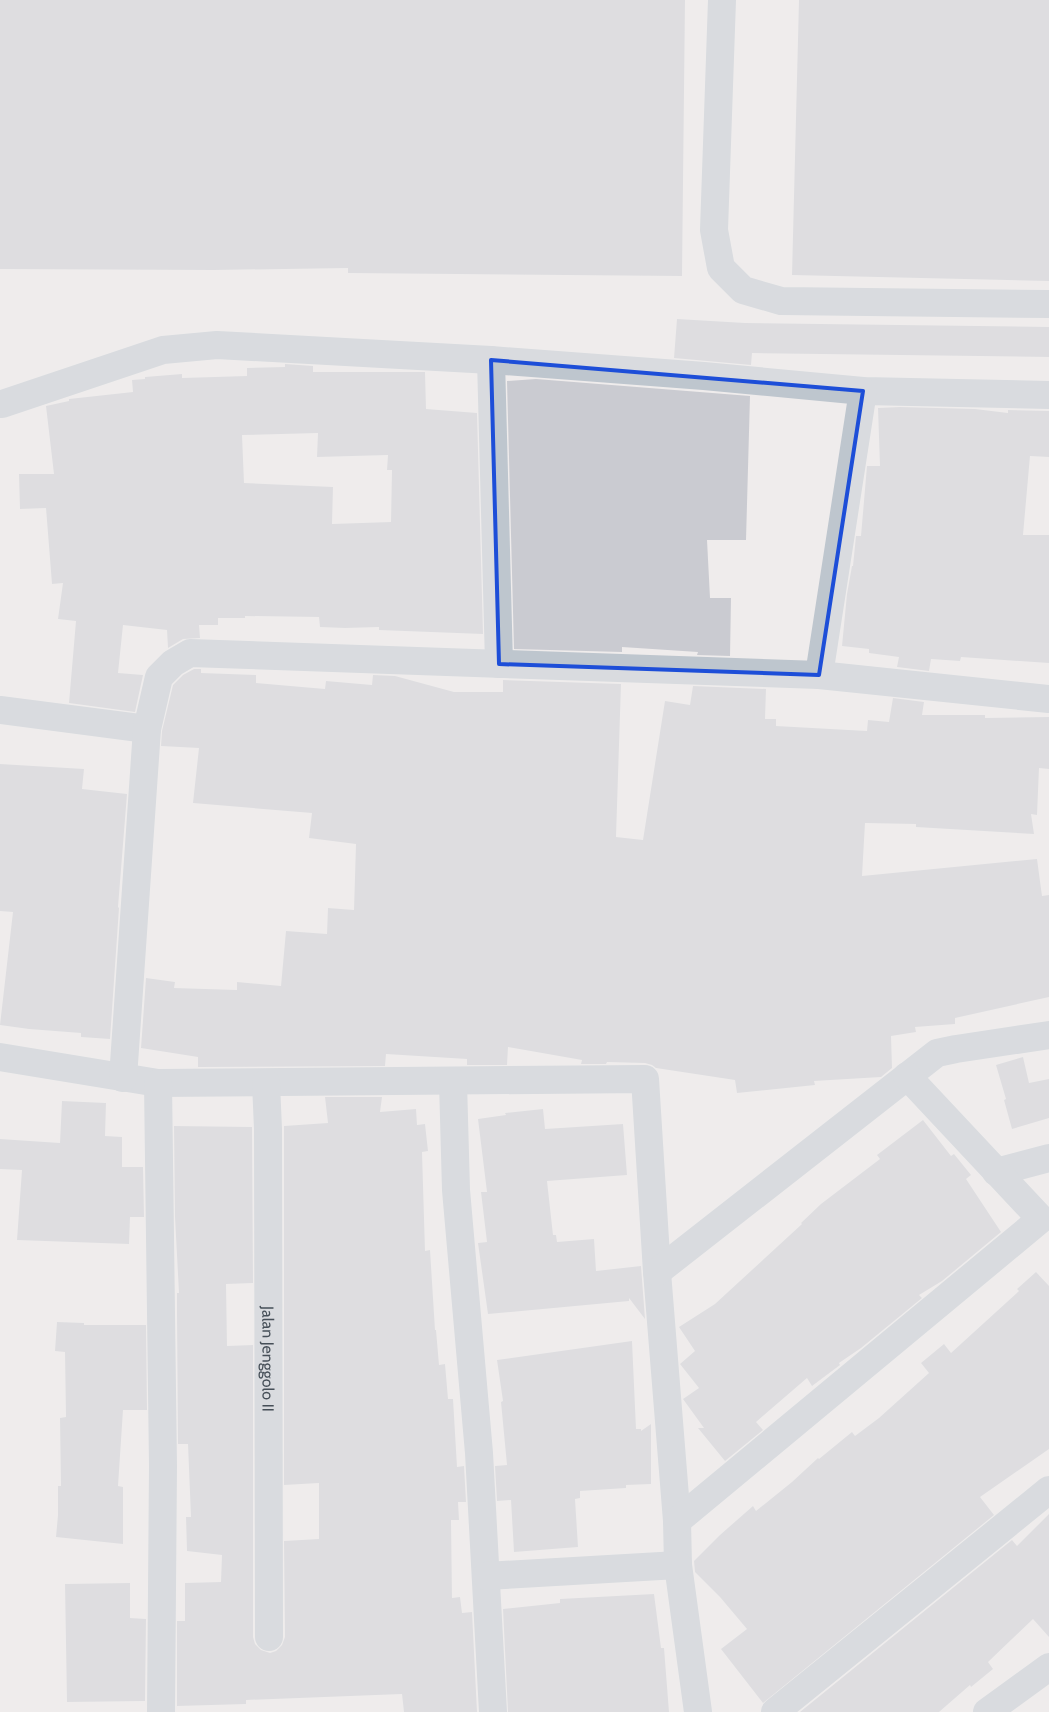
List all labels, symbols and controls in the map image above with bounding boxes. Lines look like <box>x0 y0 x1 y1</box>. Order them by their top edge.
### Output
street label: Jalan Jenggolo II <box>258 1305 278 1412</box>

